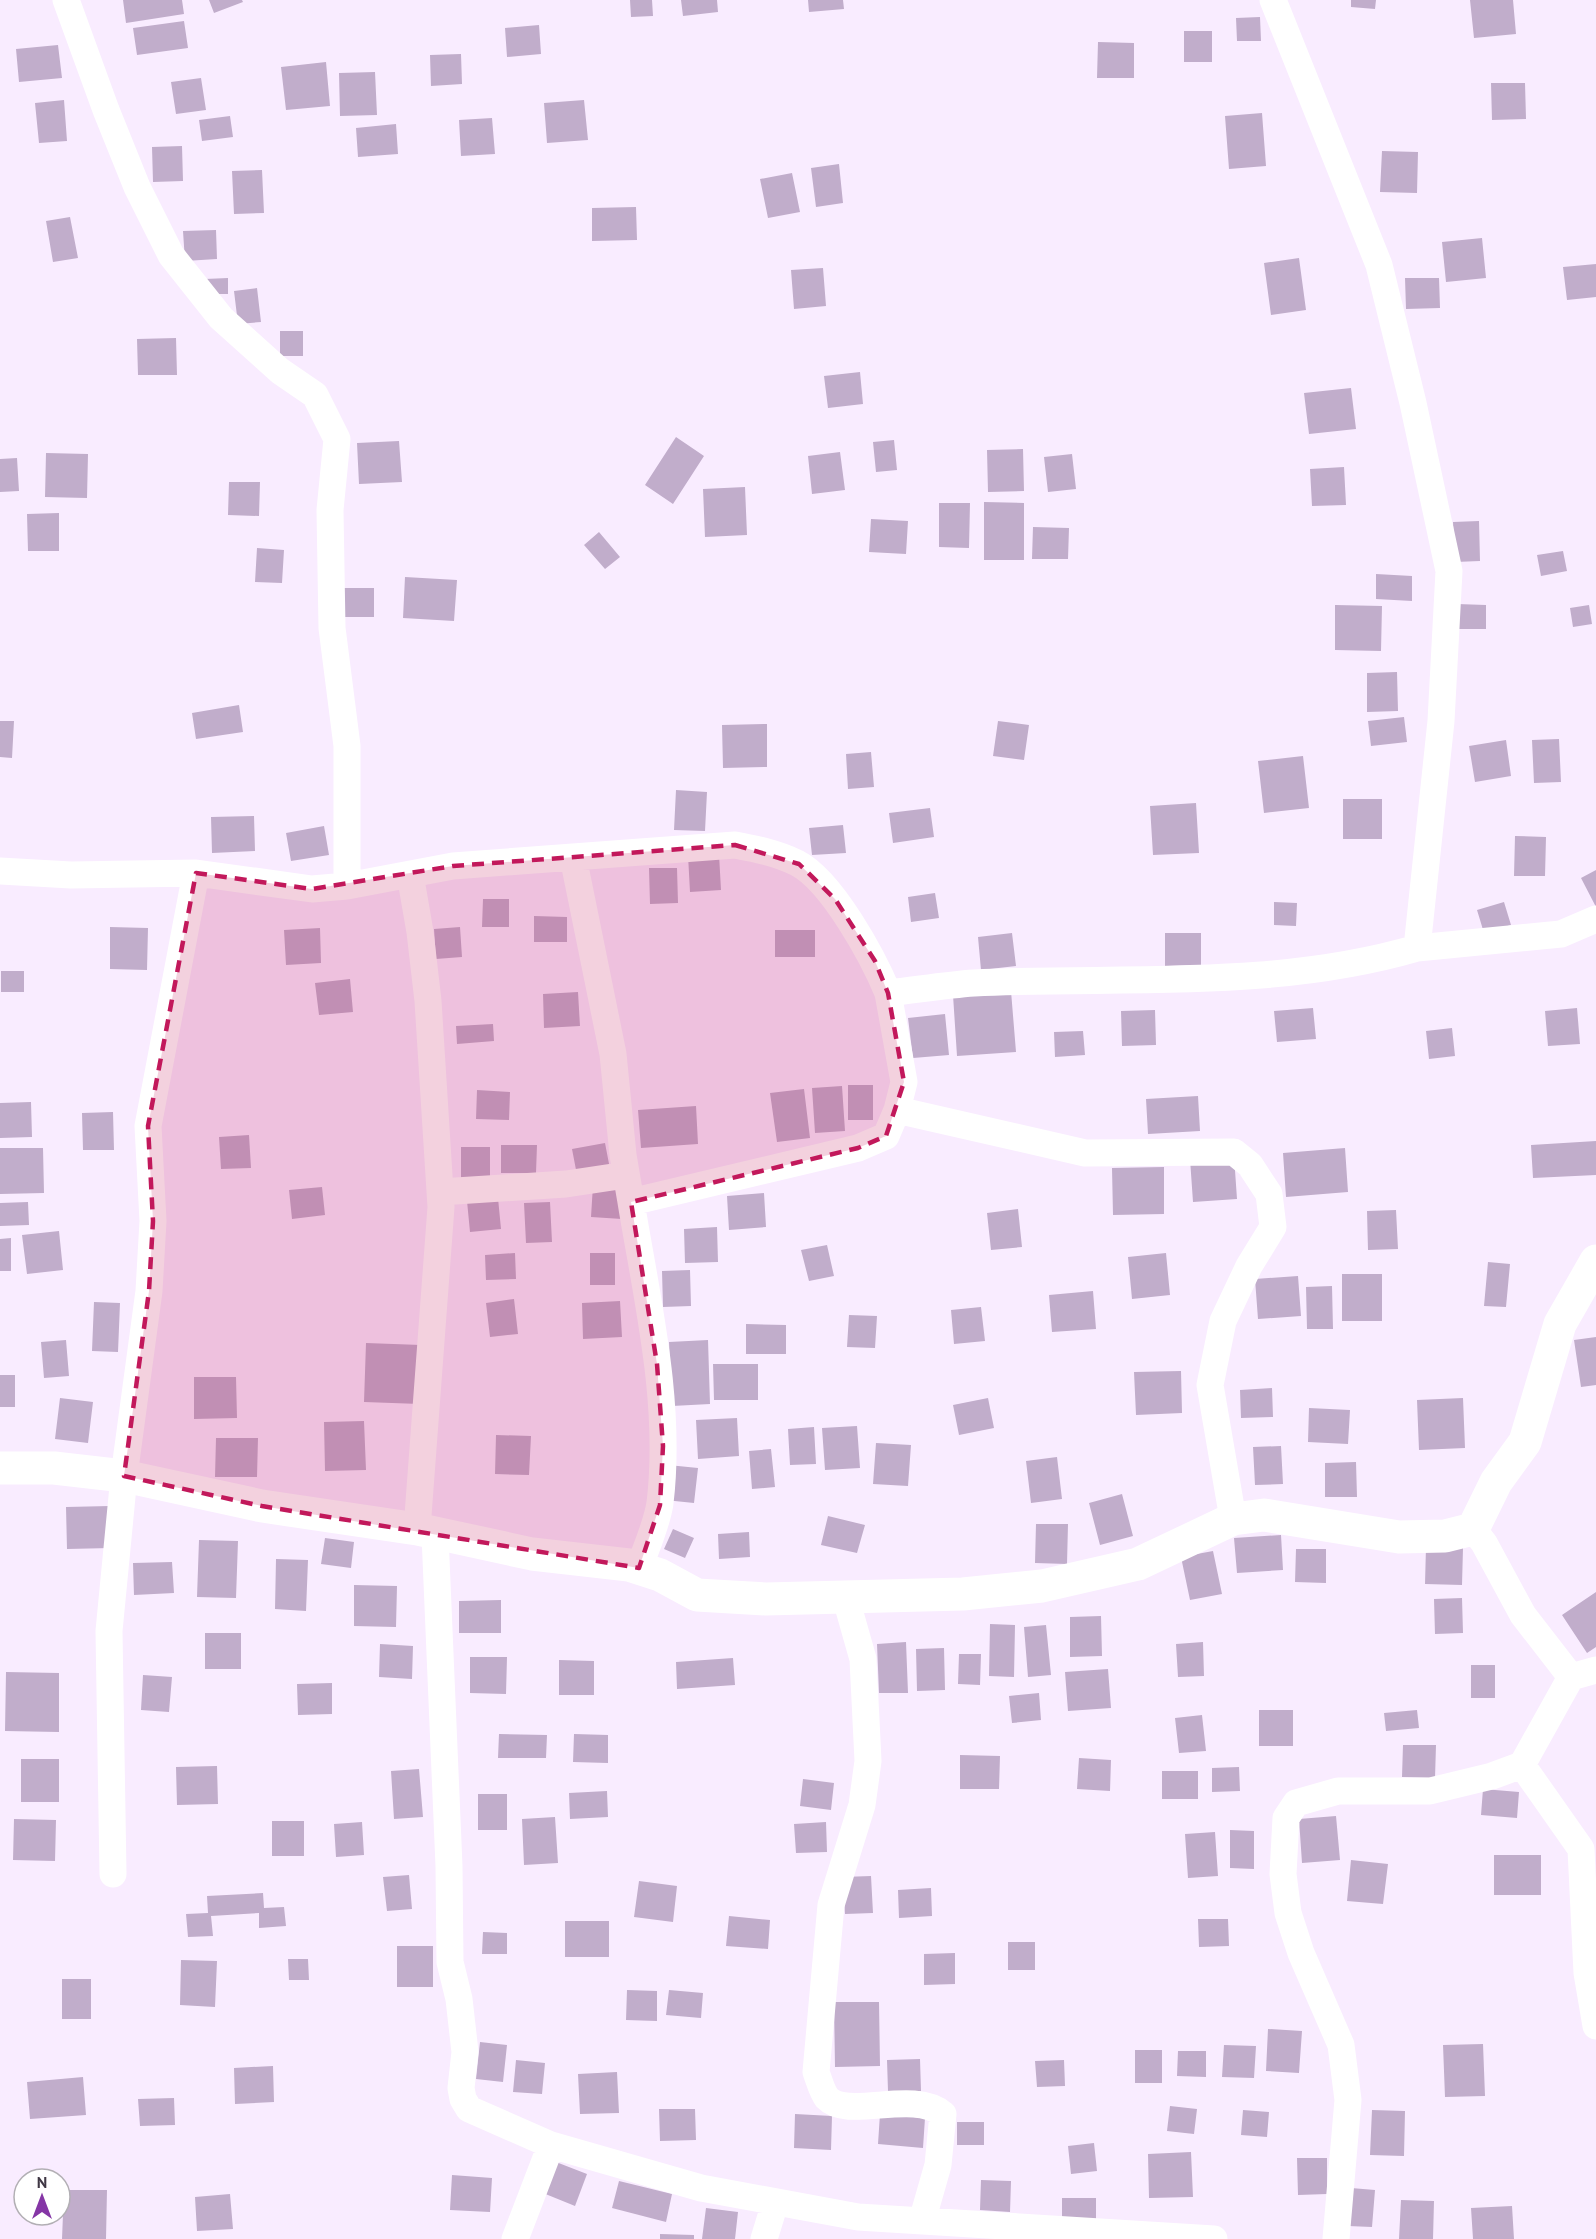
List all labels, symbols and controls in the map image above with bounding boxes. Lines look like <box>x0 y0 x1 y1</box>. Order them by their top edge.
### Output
north arrow <box>12 2167 72 2227</box>
text: N <box>37 2172 47 2192</box>

